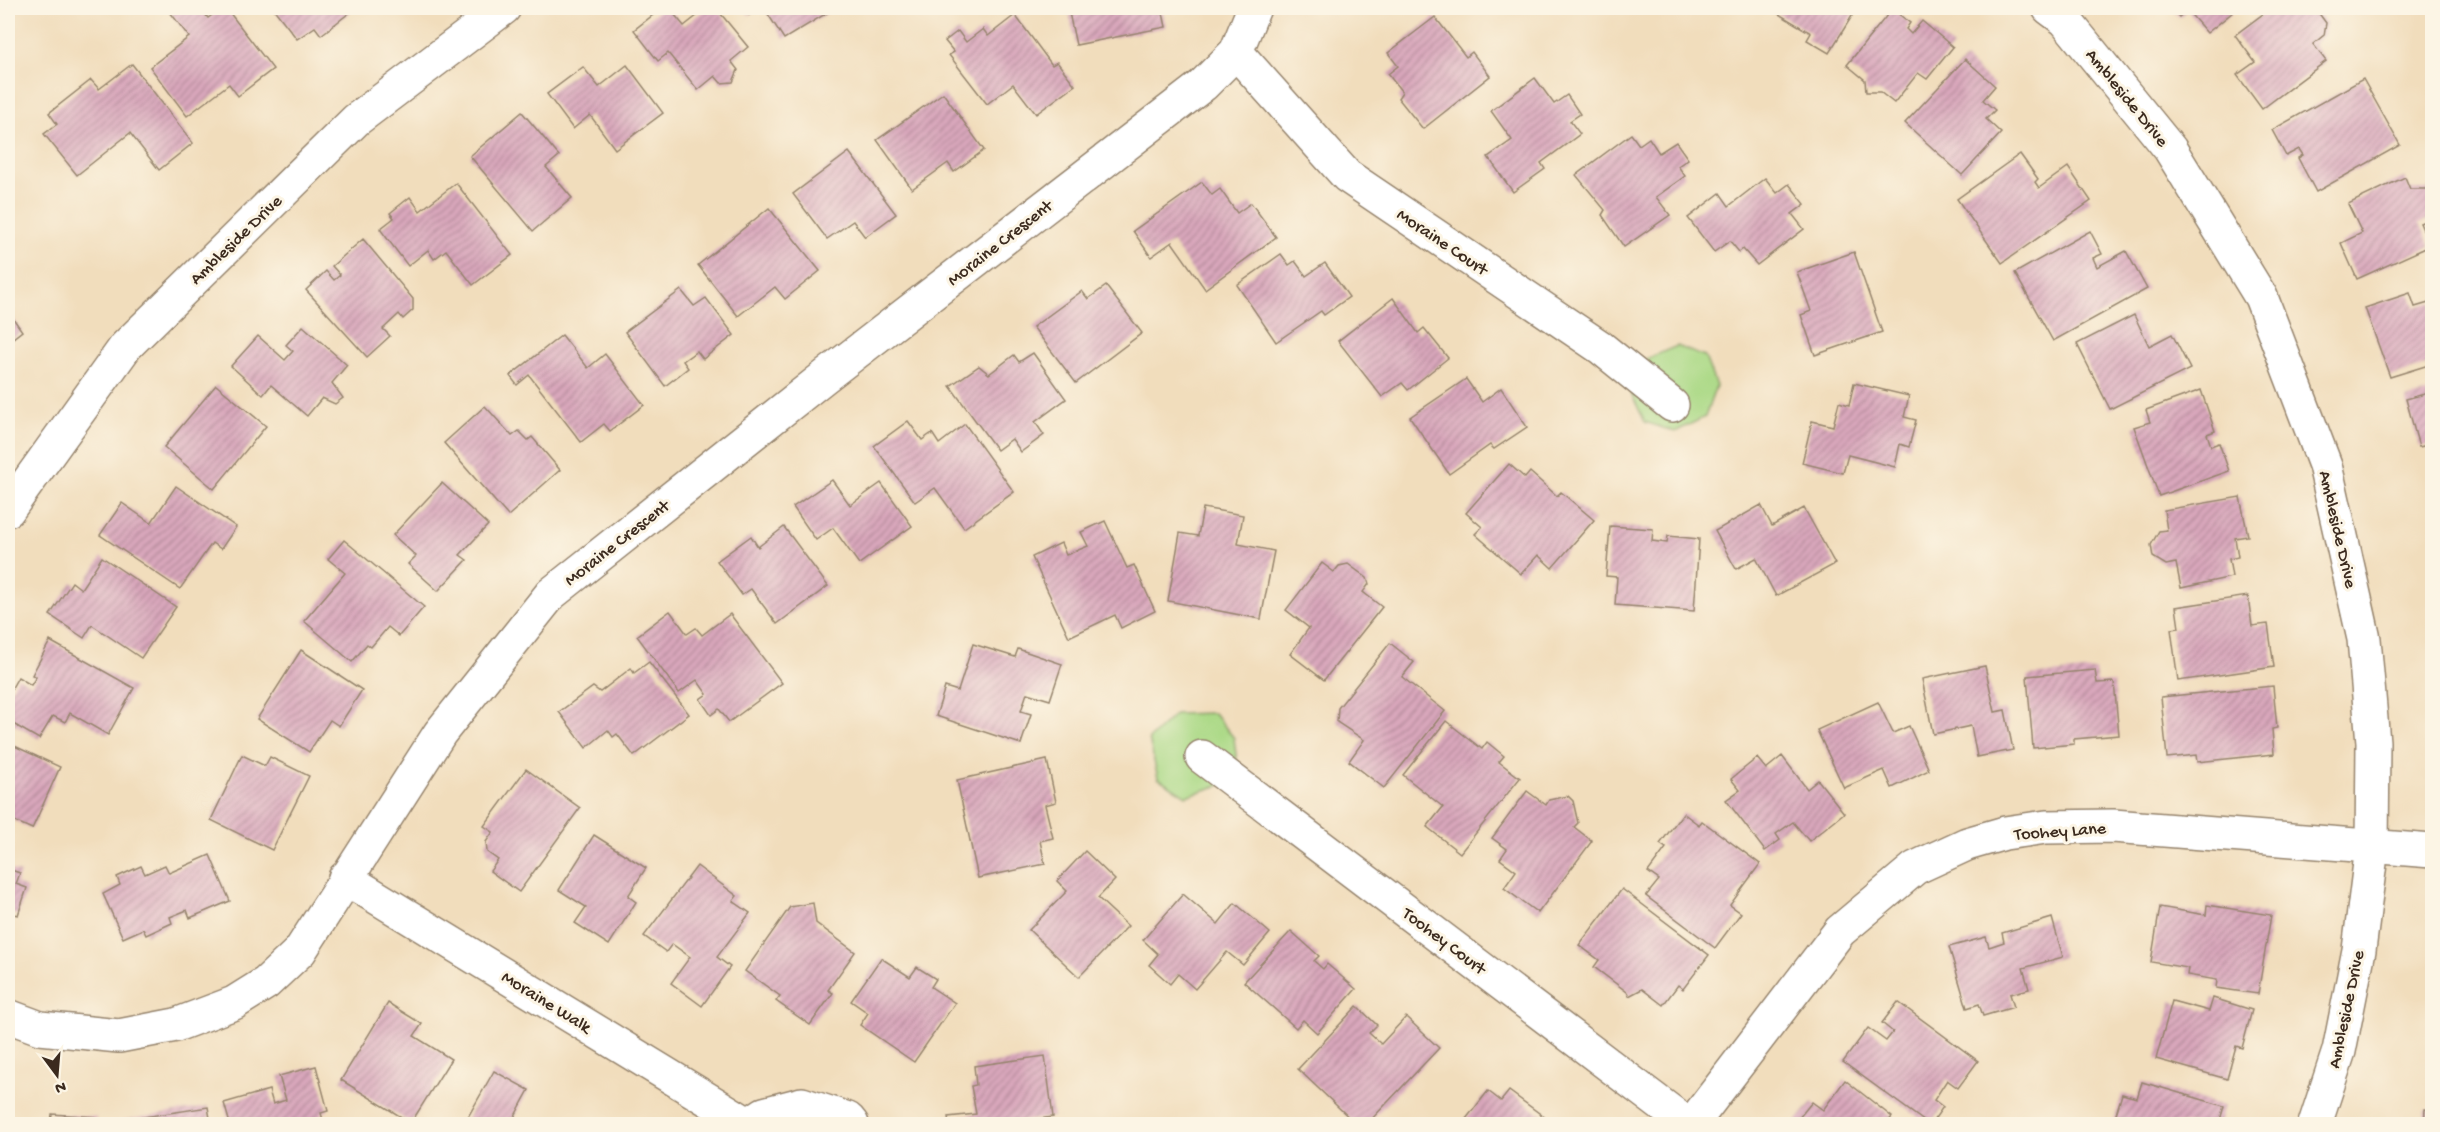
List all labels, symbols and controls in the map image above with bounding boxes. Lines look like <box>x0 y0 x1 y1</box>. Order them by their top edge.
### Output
street label: Ambleside Drive <box>2080 45 2172 152</box>
street label: Ambleside Drive <box>186 191 288 290</box>
street label: Moraine Crescent <box>944 195 1059 292</box>
street label: Moraine Court <box>1392 205 1493 282</box>
street label: Ambleside Drive <box>2313 469 2360 591</box>
street label: Moraine Crescent <box>561 495 676 592</box>
street label: Toohey Lane <box>2012 819 2108 846</box>
street label: Toohey Court <box>1397 903 1491 981</box>
street label: Ambleside Drive <box>2325 948 2370 1070</box>
street label: Moraine Walk <box>497 967 596 1040</box>
north arrow <box>27 1045 87 1105</box>
text: N <box>52 1075 68 1097</box>

